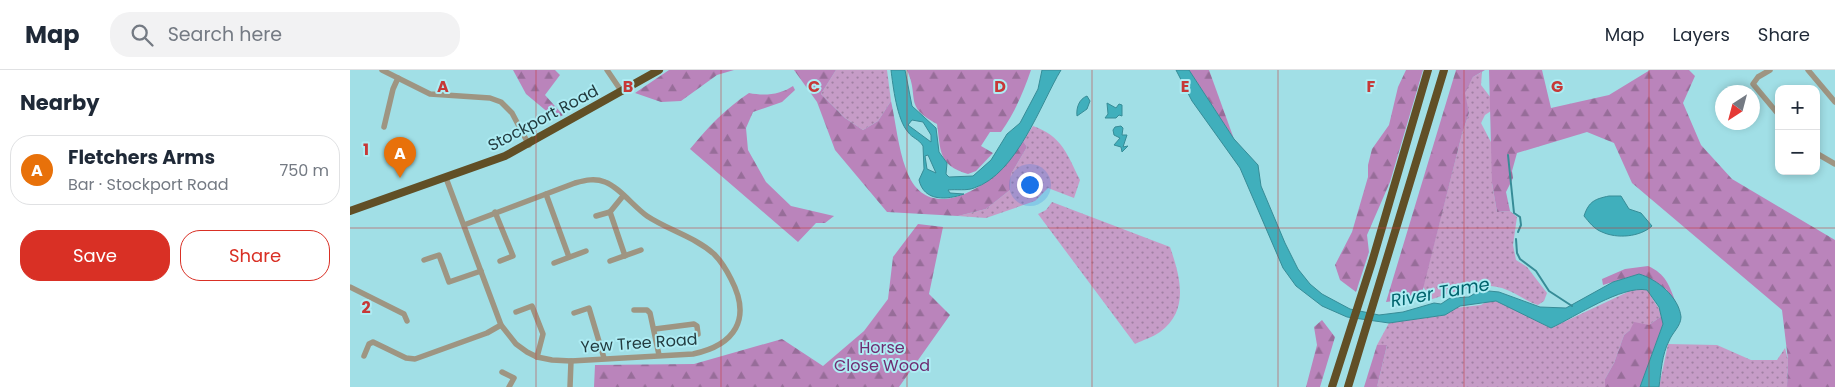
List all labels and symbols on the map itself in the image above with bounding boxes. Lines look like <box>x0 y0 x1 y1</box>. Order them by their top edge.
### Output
text: A <box>437 75 449 98</box>
text: B <box>623 75 633 98</box>
text: C <box>808 75 820 98</box>
text: D <box>994 75 1006 98</box>
text: E <box>1181 75 1189 98</box>
text: F <box>1367 75 1376 98</box>
text: G <box>1551 75 1563 98</box>
street label: Stockport Road <box>484 79 602 157</box>
north arrow <box>1715 85 1760 130</box>
pin: A <box>384 137 416 178</box>
text: 1 <box>363 138 369 161</box>
your location <box>1017 172 1043 198</box>
water label: River Tame <box>1388 271 1492 313</box>
text: 2 <box>361 296 371 319</box>
street label: Yew Tree Road <box>580 327 698 359</box>
park label: Horse Close Wood <box>834 336 930 377</box>

